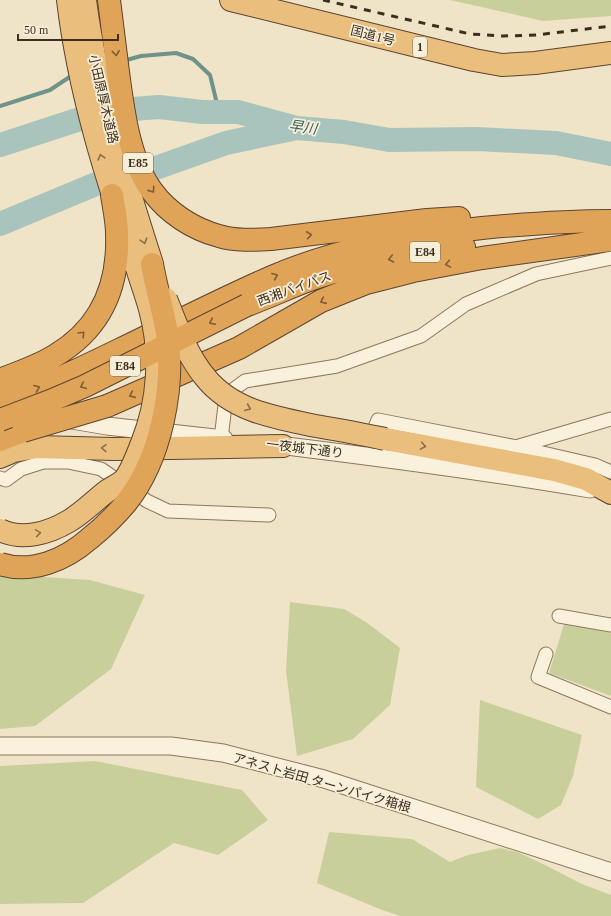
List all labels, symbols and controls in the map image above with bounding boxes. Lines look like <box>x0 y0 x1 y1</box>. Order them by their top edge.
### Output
scale bar <box>18 16 118 42</box>
text: 50 m <box>24 23 49 37</box>
street label: 国道1号 <box>349 23 397 48</box>
road number: 1 <box>413 37 427 57</box>
one-way arrow <box>111 50 120 56</box>
street label: 小田原厚木道路 <box>86 53 121 145</box>
water label: 早川 <box>288 118 320 137</box>
road number: E85 <box>123 153 153 173</box>
one-way arrow <box>97 154 106 161</box>
one-way arrow <box>147 186 154 193</box>
one-way arrow <box>306 231 312 240</box>
one-way arrow <box>139 238 148 245</box>
road number: E84 <box>410 242 440 262</box>
one-way arrow <box>388 254 394 263</box>
one-way arrow <box>445 260 451 268</box>
street label: 西湘バイパス <box>255 268 333 309</box>
one-way arrow <box>271 273 278 281</box>
one-way arrow <box>320 296 328 304</box>
one-way arrow <box>209 318 216 325</box>
one-way arrow <box>77 331 85 339</box>
road number: E84 <box>110 356 140 376</box>
one-way arrow <box>80 382 87 390</box>
one-way arrow <box>33 385 40 393</box>
one-way arrow <box>128 390 136 398</box>
one-way arrow <box>244 403 251 411</box>
street label: 一夜城下通り <box>265 436 345 461</box>
one-way arrow <box>420 441 426 450</box>
one-way arrow <box>101 444 107 453</box>
one-way arrow <box>35 529 41 538</box>
street label: アネスト岩田 ターンパイク箱根 <box>231 750 413 815</box>

